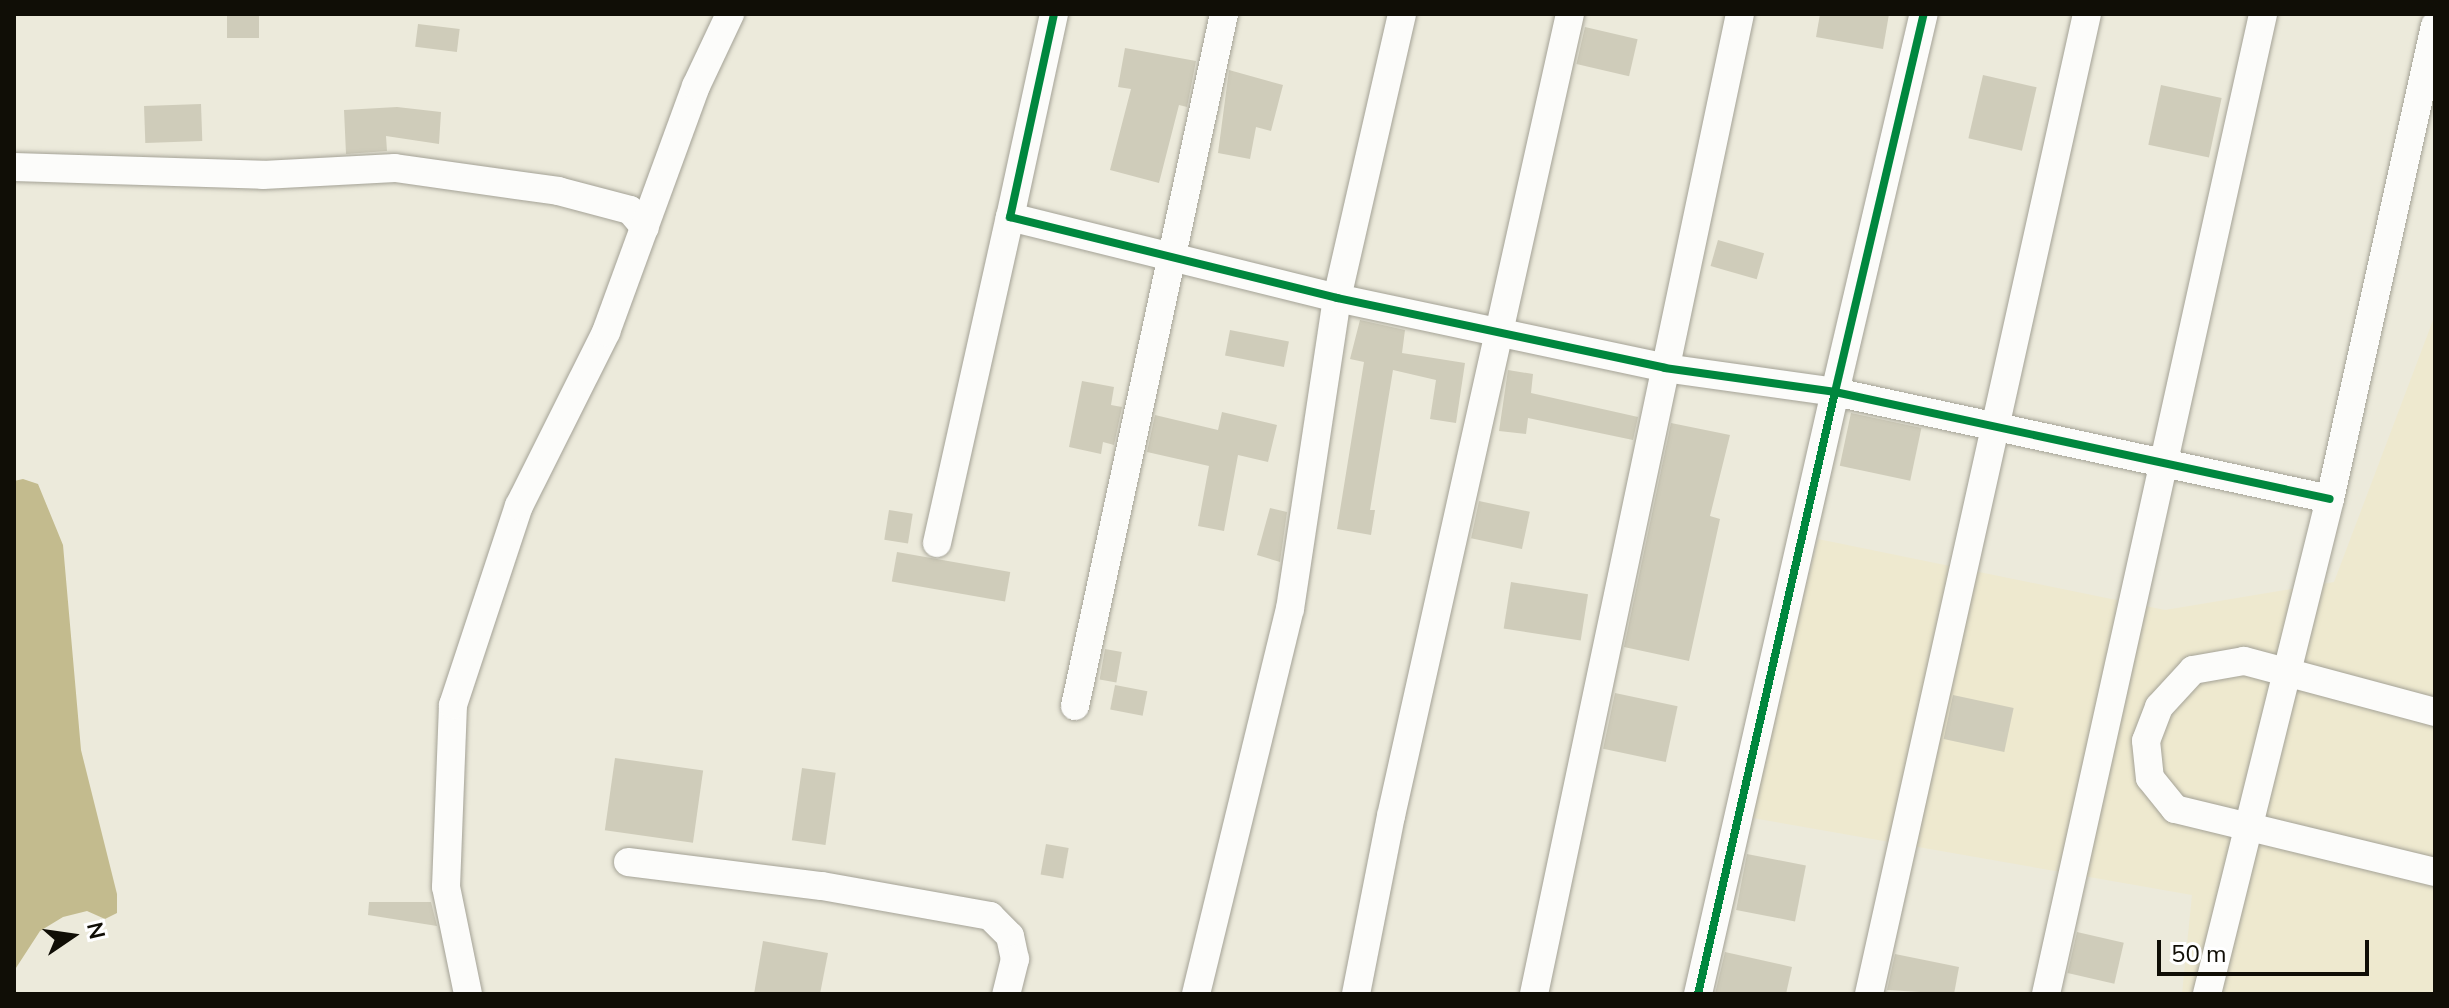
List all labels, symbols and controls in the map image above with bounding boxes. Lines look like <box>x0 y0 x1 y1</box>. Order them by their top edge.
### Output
north arrow <box>32 896 112 976</box>
text: N <box>79 919 112 942</box>
scale bar <box>2161 924 2373 974</box>
text: 50 m <box>2171 938 2227 970</box>

